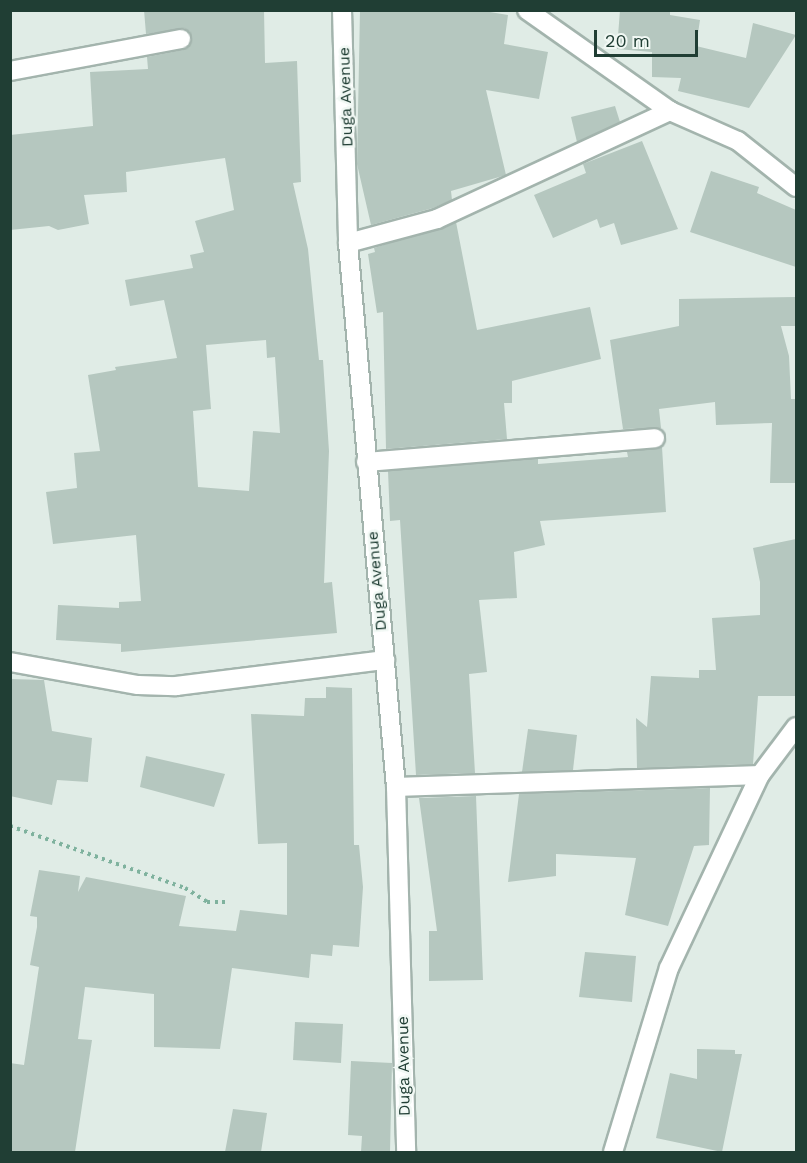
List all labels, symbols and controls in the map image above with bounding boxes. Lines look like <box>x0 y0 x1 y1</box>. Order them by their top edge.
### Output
scale bar <box>597 18 700 56</box>
text: 20 m <box>605 30 650 51</box>
street label: Duga Avenue <box>335 46 357 148</box>
street label: Duga Avenue <box>363 530 391 632</box>
street label: Duga Avenue <box>394 1015 414 1117</box>

